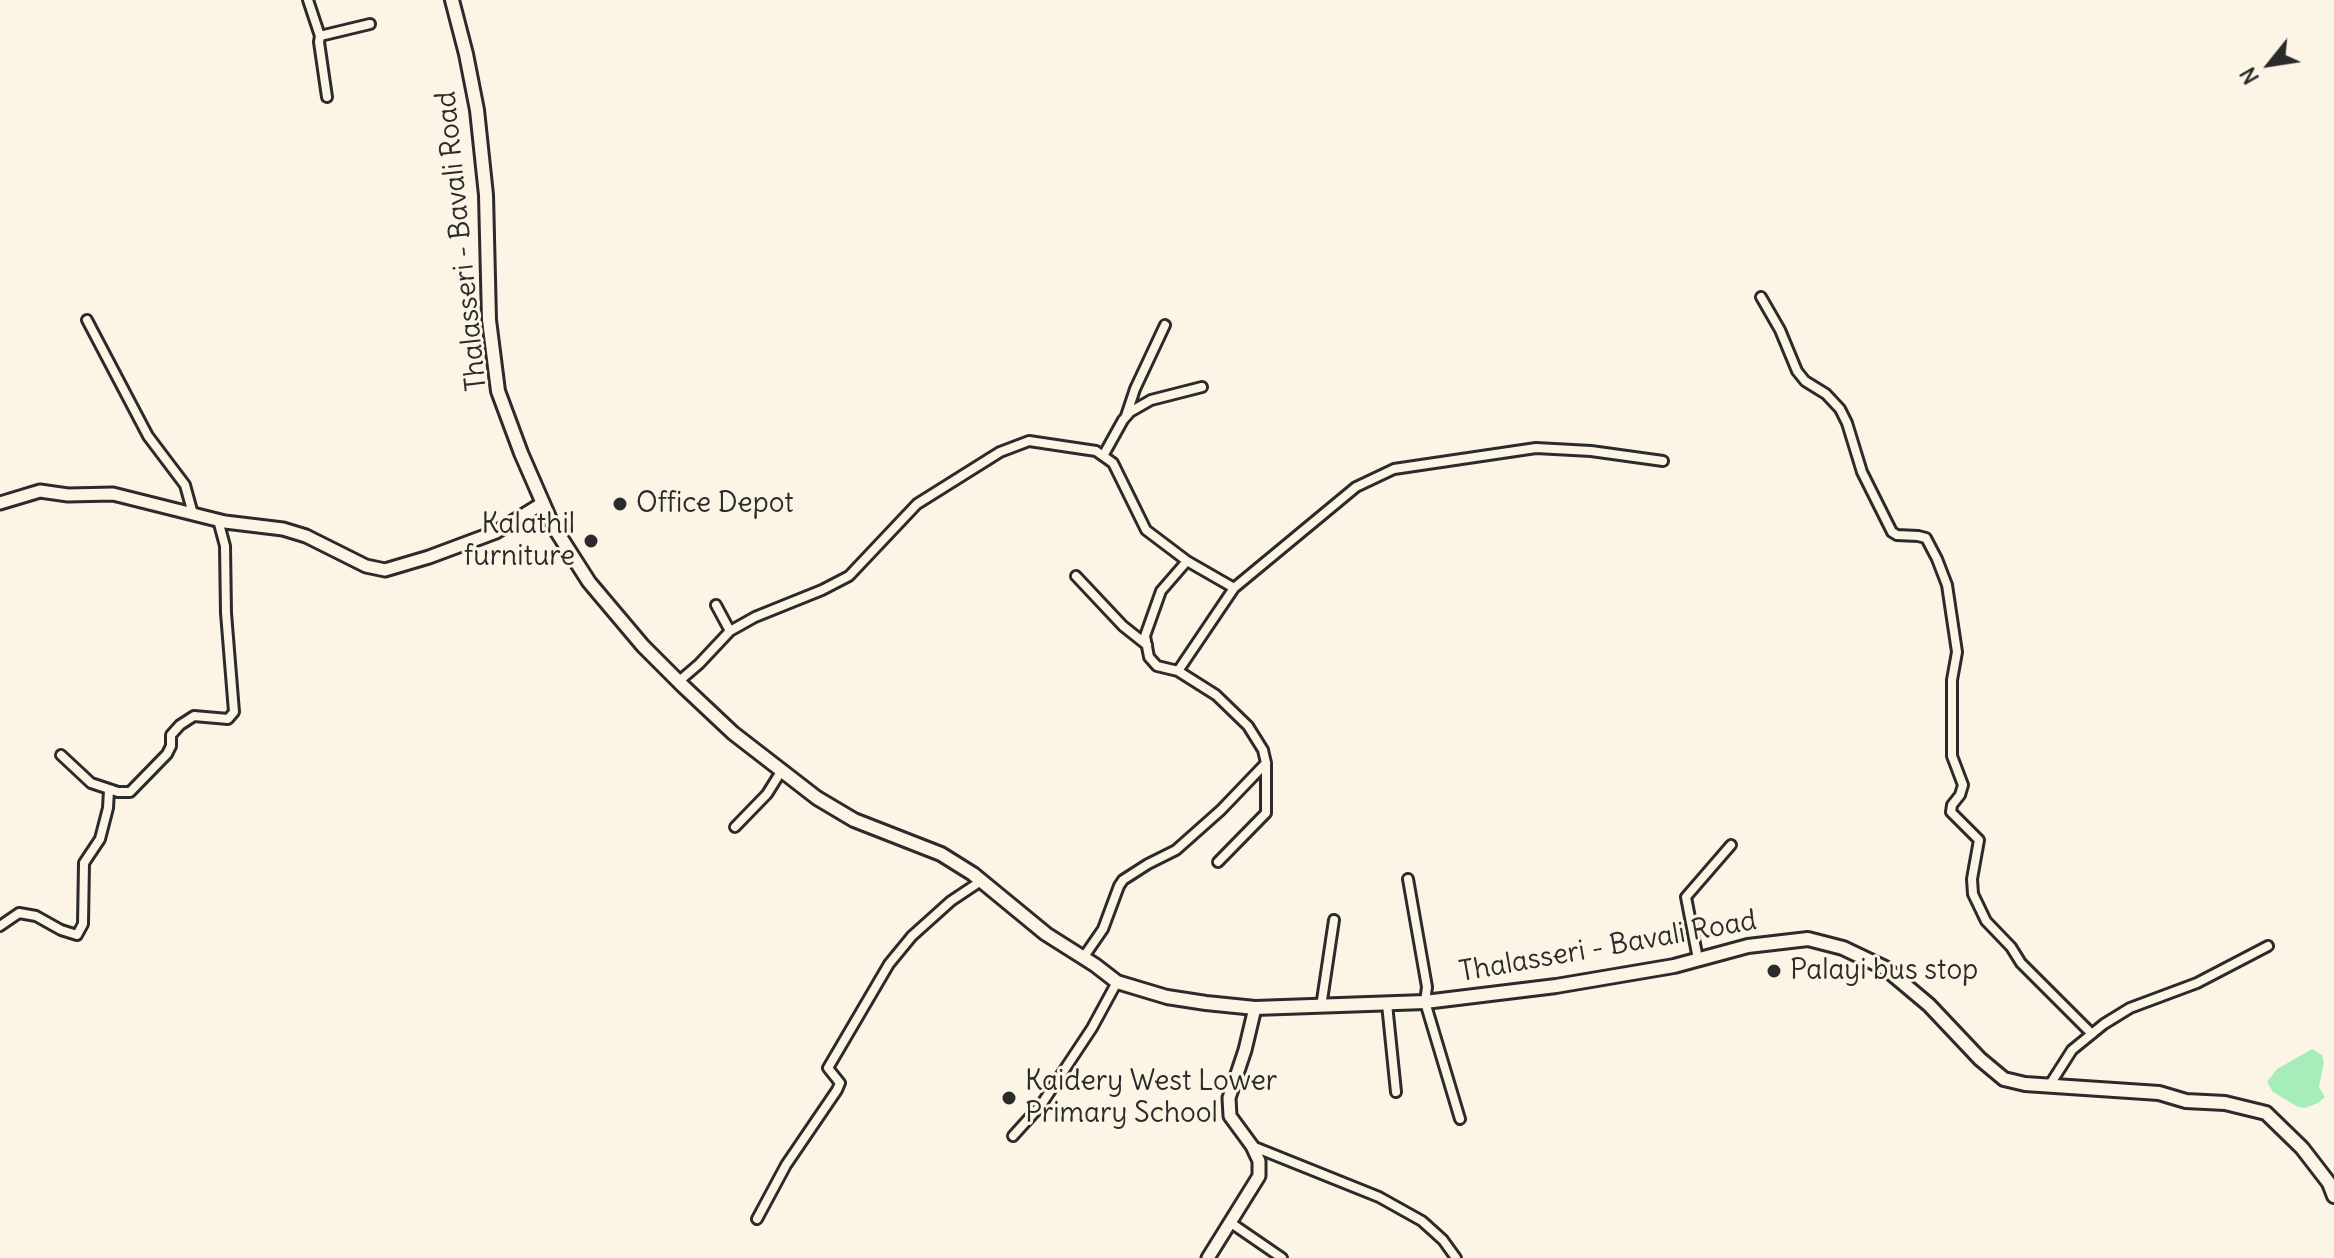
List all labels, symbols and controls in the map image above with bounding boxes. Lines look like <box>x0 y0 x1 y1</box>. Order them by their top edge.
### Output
north arrow <box>2230 24 2310 104</box>
text: N <box>2233 62 2265 90</box>
street label: Thalasseri - Bavali Road <box>430 89 494 393</box>
place label: Office Depot <box>636 487 794 521</box>
marker: Office Depot <box>611 495 629 513</box>
place label: Kalathil furniture <box>464 508 575 574</box>
marker: Kalathil furniture <box>582 532 600 550</box>
street label: Thalasseri - Bavali Road <box>1457 904 1759 990</box>
place label: Palayi bus stop <box>1790 954 1978 988</box>
marker: Palayi bus stop <box>1765 962 1783 980</box>
place label: Kaidery West Lower Primary School <box>1025 1065 1277 1131</box>
marker: Kaidery West Lower Primary School <box>1000 1089 1018 1107</box>

